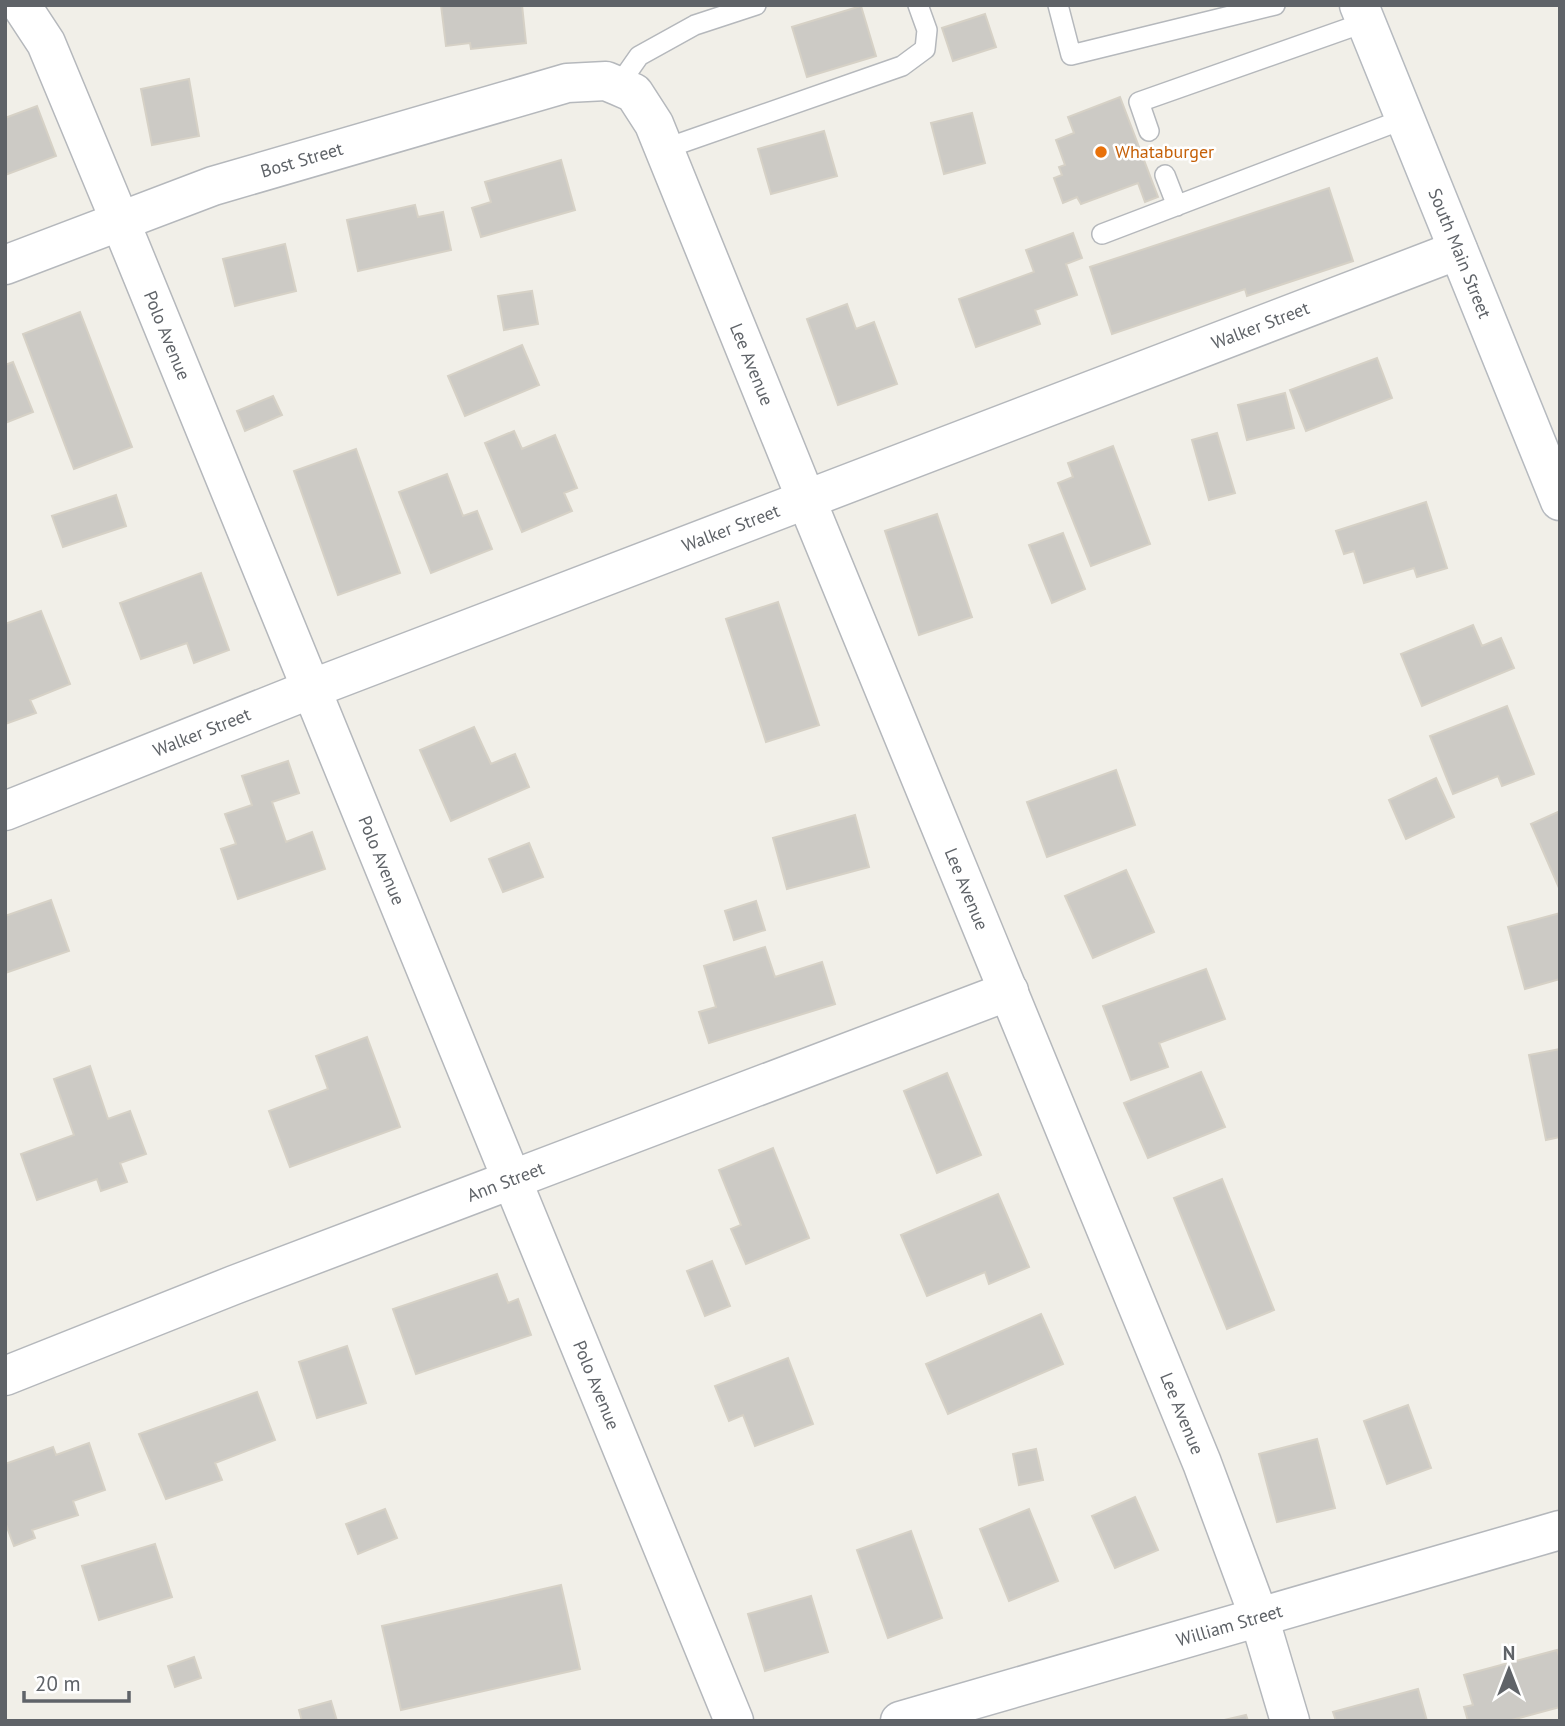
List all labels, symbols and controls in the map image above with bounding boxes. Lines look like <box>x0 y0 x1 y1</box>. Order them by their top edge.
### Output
street label: Bost Street <box>258 137 346 183</box>
place label: Whataburger <box>1115 140 1214 163</box>
marker: Whataburger <box>1093 144 1109 160</box>
street label: South Main Street <box>1423 185 1497 322</box>
street label: Polo Avenue <box>139 287 196 383</box>
street label: Walker Street <box>1208 296 1312 354</box>
street label: Lee Avenue <box>725 320 779 409</box>
street label: Walker Street <box>679 499 783 557</box>
street label: Walker Street <box>150 702 254 762</box>
street label: Polo Avenue <box>353 812 410 908</box>
street label: Lee Avenue <box>940 844 994 933</box>
street label: Ann Street <box>464 1156 547 1207</box>
street label: Polo Avenue <box>568 1337 625 1433</box>
street label: Lee Avenue <box>1155 1369 1209 1458</box>
street label: William Street <box>1174 1599 1285 1651</box>
north arrow <box>1474 1635 1544 1705</box>
text: N <box>1503 1641 1515 1665</box>
scale bar <box>24 1660 130 1704</box>
text: 20 m <box>35 1670 81 1697</box>

